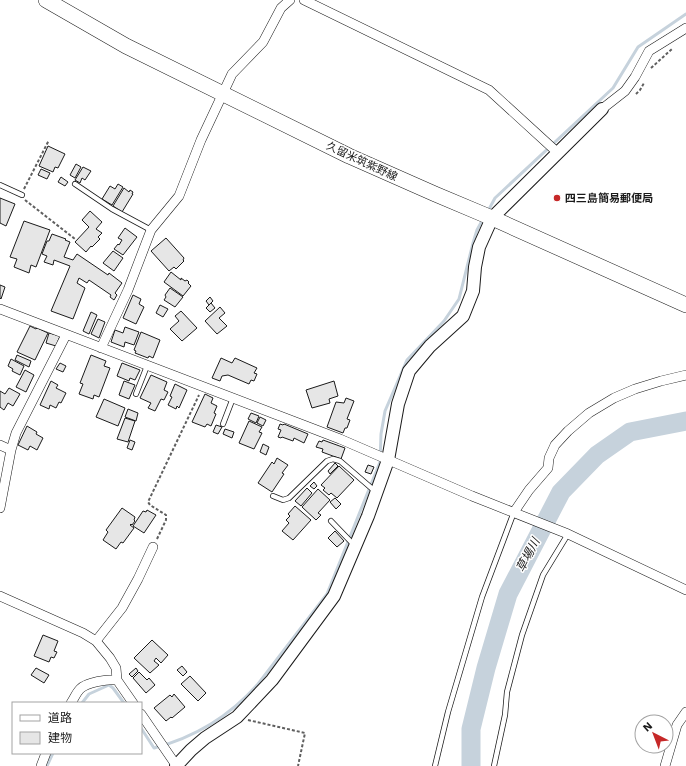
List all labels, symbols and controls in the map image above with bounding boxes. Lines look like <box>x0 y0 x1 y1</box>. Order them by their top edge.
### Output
street label: 久留米筑紫野線 <box>324 139 399 184</box>
place label: 四三島簡易郵便局 <box>565 192 653 205</box>
marker: 四三島簡易郵便局 <box>552 193 562 203</box>
water label: 草場川 <box>513 534 544 574</box>
legend <box>12 702 142 754</box>
text: 道路 <box>48 711 72 725</box>
north arrow <box>634 714 674 754</box>
text: N <box>640 719 655 734</box>
text: 建物 <box>48 731 72 745</box>

